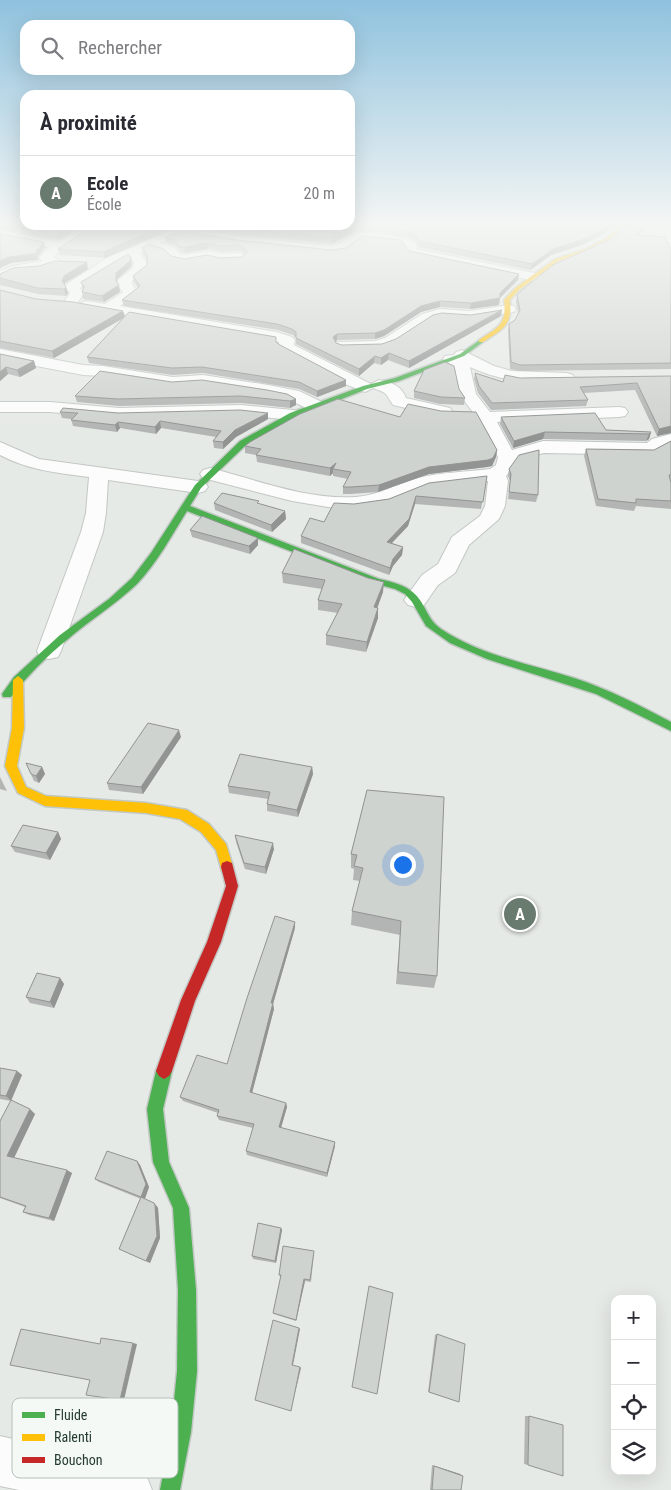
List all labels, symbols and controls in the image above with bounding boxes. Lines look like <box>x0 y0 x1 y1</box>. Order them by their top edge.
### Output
search box <box>20 20 355 75</box>
icon: search <box>38 34 66 62</box>
text: Rechercher <box>78 36 162 59</box>
text: À proximité <box>40 111 137 135</box>
text: Ecole <box>87 172 128 195</box>
text: A <box>51 184 61 203</box>
text: 20 m <box>303 184 335 203</box>
text: École <box>87 195 121 214</box>
your location <box>390 852 416 878</box>
pin: A <box>504 895 536 933</box>
map controls <box>611 1295 656 1475</box>
button: + <box>611 1295 656 1340</box>
button: − <box>611 1340 656 1385</box>
button: locate <box>611 1385 656 1430</box>
legend <box>12 1398 178 1478</box>
text: Fluide <box>54 1407 88 1423</box>
text: Ralenti <box>54 1429 92 1445</box>
button: layers <box>611 1430 656 1475</box>
text: Bouchon <box>54 1452 102 1468</box>

